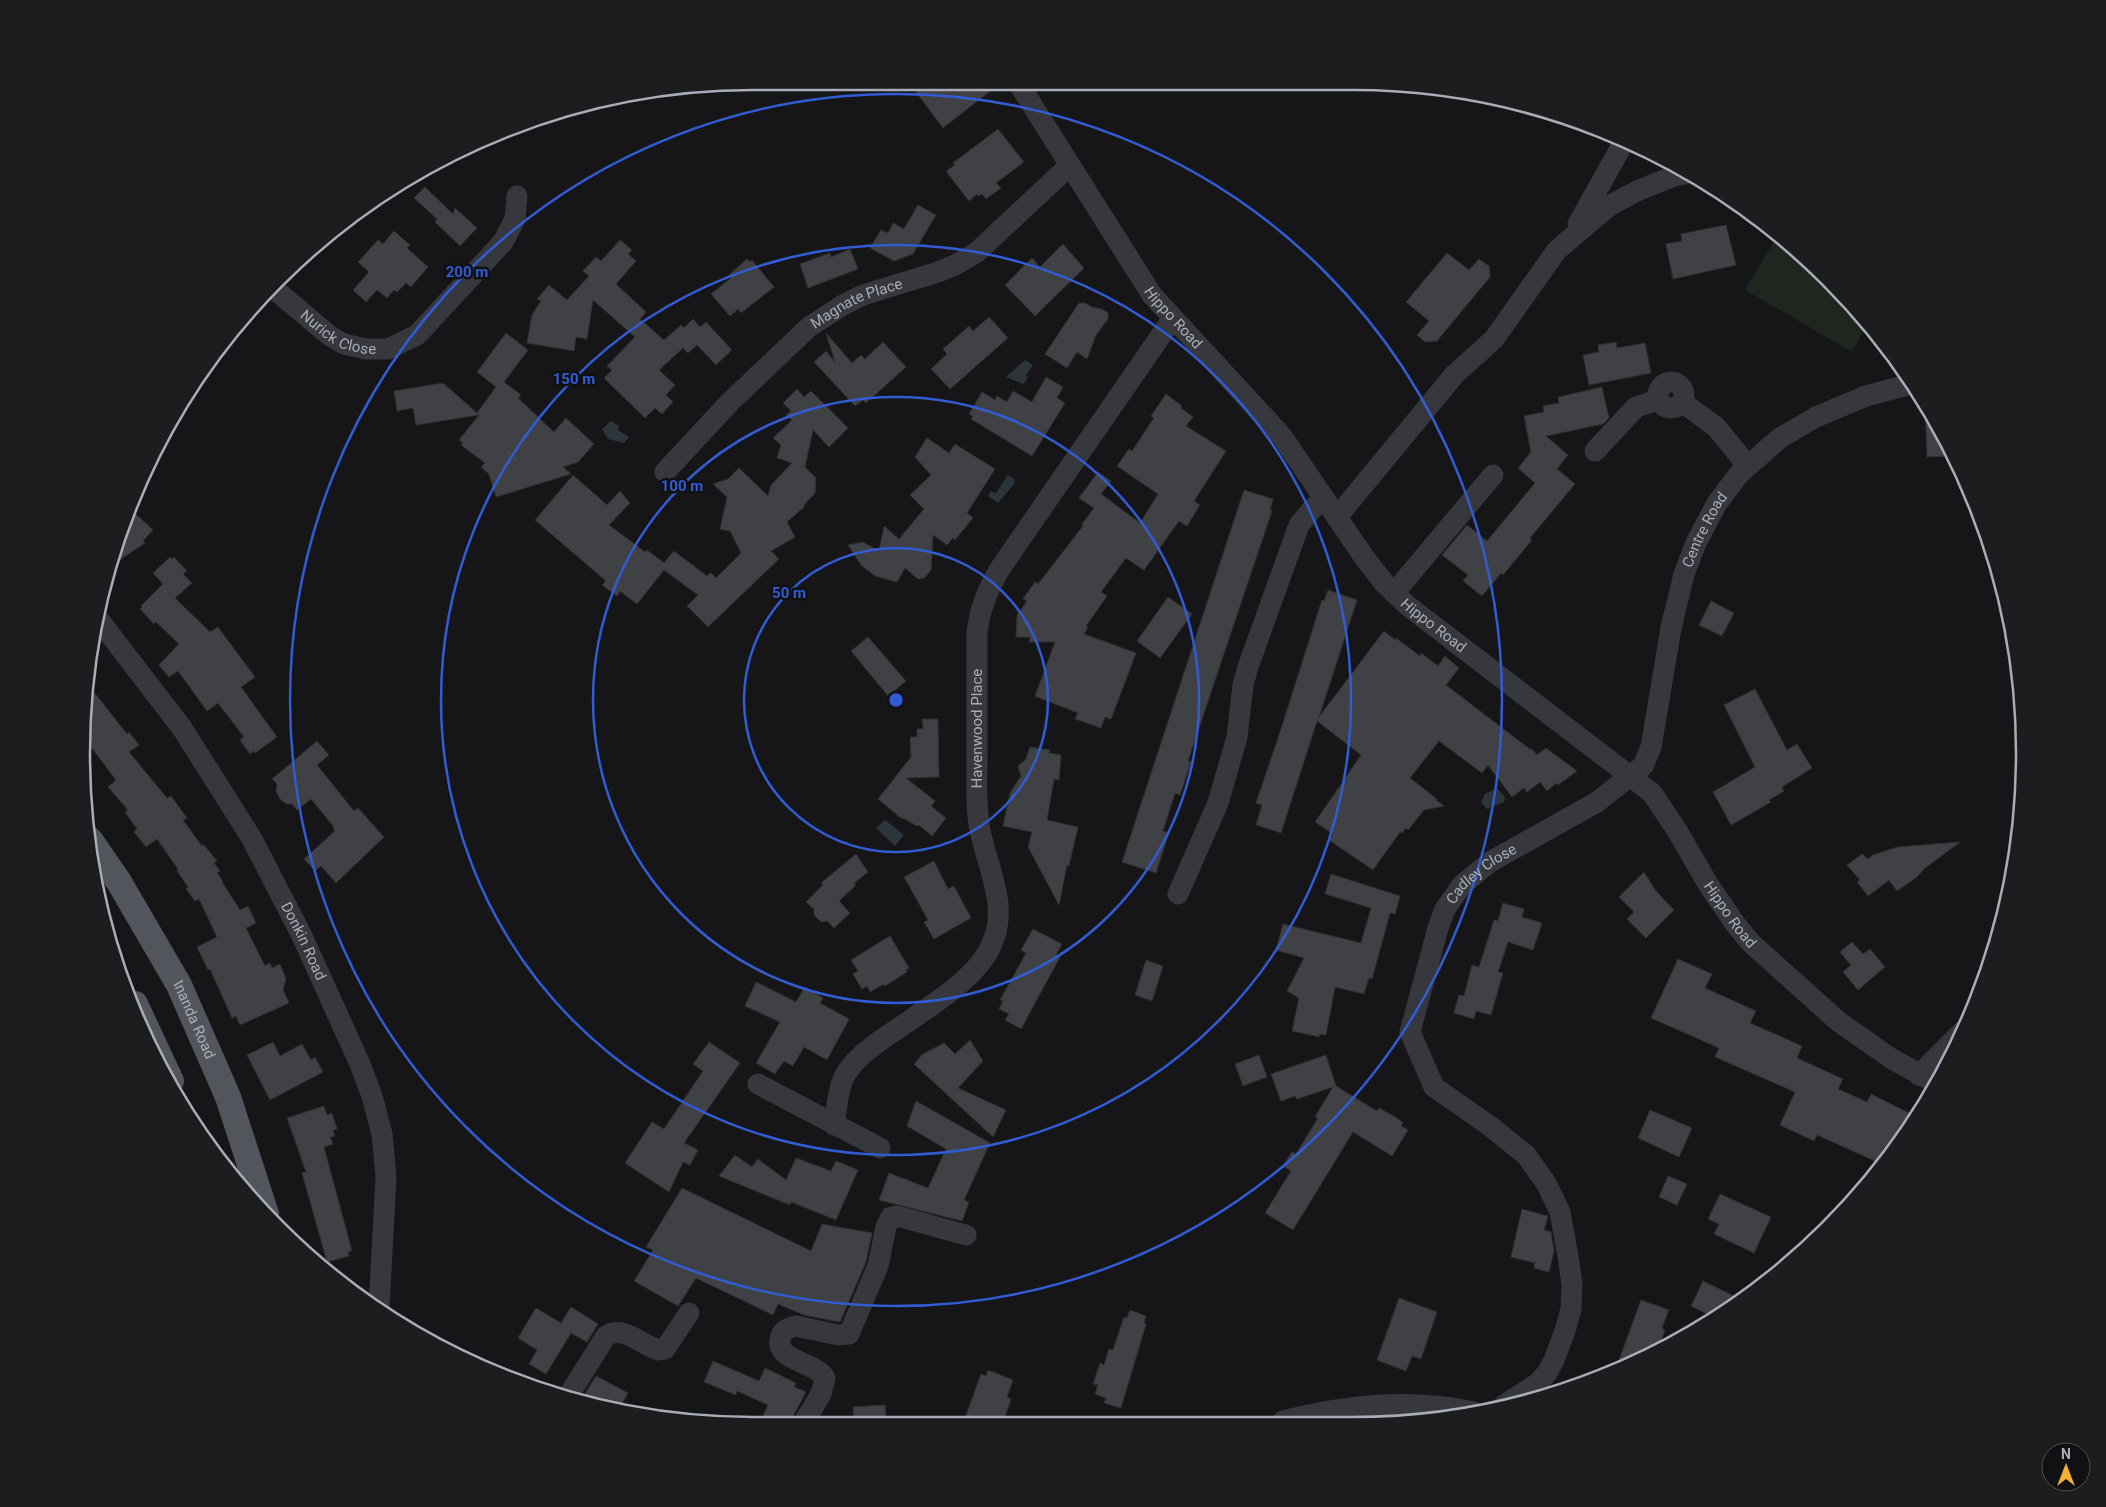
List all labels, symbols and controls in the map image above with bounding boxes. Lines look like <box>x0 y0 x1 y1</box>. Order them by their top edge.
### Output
text: 200 m <box>446 263 488 281</box>
street label: Magnate Place <box>807 274 905 333</box>
street label: Hippo Road <box>1140 283 1206 353</box>
street label: Nurick Close <box>297 306 376 358</box>
text: 150 m <box>553 370 595 388</box>
text: 100 m <box>661 477 703 495</box>
street label: Centre Road <box>1678 488 1731 570</box>
text: 50 m <box>772 584 806 602</box>
street label: Hippo Road <box>1397 595 1470 656</box>
street label: Havenwood Place <box>968 669 986 788</box>
centre of rings <box>887 691 905 709</box>
street label: Cadley Close <box>1442 840 1520 908</box>
street label: Hippo Road <box>1700 878 1760 952</box>
street label: Donkin Road <box>277 899 330 983</box>
street label: Inanda Road <box>169 977 219 1062</box>
north arrow <box>2041 1442 2091 1492</box>
text: N <box>2061 1446 2071 1462</box>

